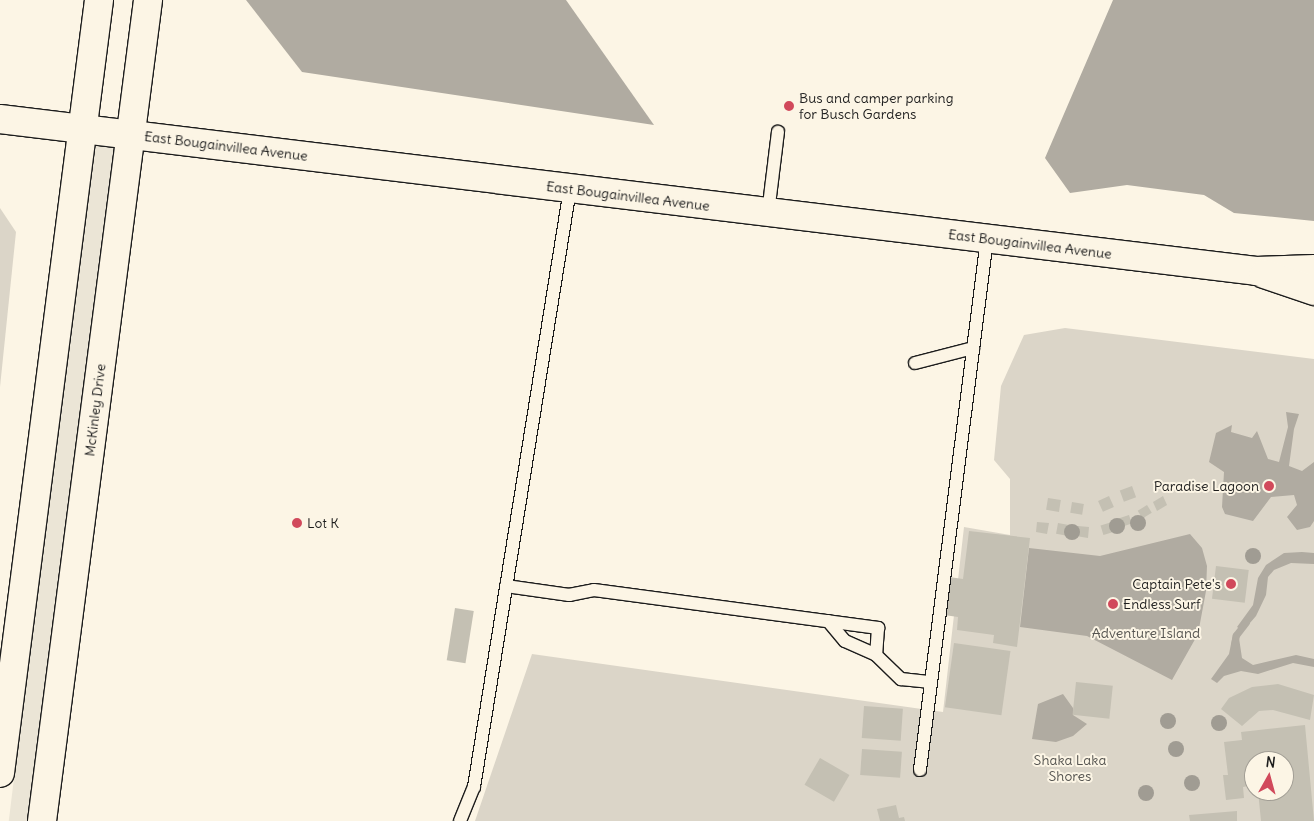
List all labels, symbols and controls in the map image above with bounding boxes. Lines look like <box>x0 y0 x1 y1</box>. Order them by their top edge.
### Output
place label: Bus and camper parking for Busch Gardens <box>799 90 953 122</box>
marker: Bus and camper parking for Busch Gardens <box>783 100 795 112</box>
street label: East Bougainvillea Avenue <box>143 128 309 164</box>
street label: East Bougainvillea Avenue <box>545 178 711 214</box>
street label: East Bougainvillea Avenue <box>947 226 1113 262</box>
street label: McKinley Drive <box>81 363 109 457</box>
place label: Paradise Lagoon <box>1154 478 1259 494</box>
marker: Paradise Lagoon <box>1263 480 1275 492</box>
place label: Lot K <box>307 515 339 531</box>
marker: Lot K <box>291 517 303 529</box>
place label: Captain Pete's <box>1132 576 1221 592</box>
marker: Captain Pete's <box>1225 578 1237 590</box>
place label: Endless Surf <box>1123 596 1200 612</box>
marker: Endless Surf <box>1107 598 1119 610</box>
park label: Adventure Island <box>1092 625 1200 641</box>
north arrow <box>1244 751 1294 801</box>
park label: Shaka Laka Shores <box>1034 752 1106 784</box>
text: N <box>1265 753 1277 772</box>

